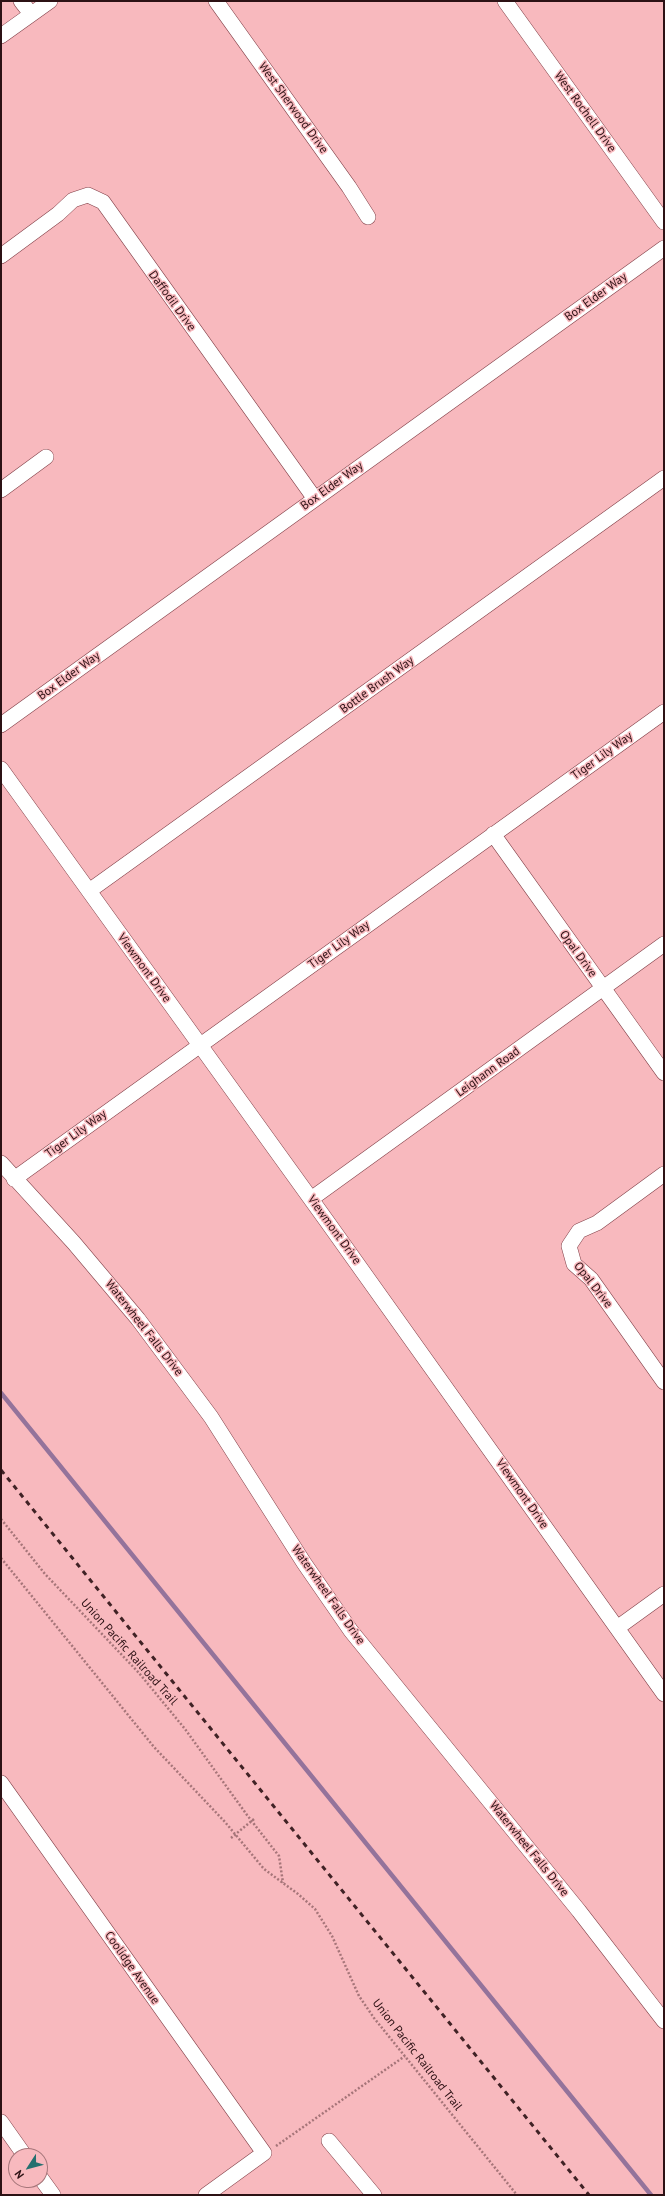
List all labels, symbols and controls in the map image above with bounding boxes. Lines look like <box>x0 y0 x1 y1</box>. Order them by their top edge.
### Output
street label: West Sherwood Drive <box>255 60 331 156</box>
street label: West Rochell Drive <box>551 69 619 155</box>
street label: Daffodil Drive <box>145 268 199 334</box>
street label: Box Elder Way <box>562 270 630 324</box>
street label: Box Elder Way <box>298 459 366 513</box>
street label: Box Elder Way <box>35 649 103 703</box>
street label: Bottle Brush Way <box>337 653 417 717</box>
street label: Tiger Lily Way <box>568 729 636 783</box>
street label: Tiger Lily Way <box>305 918 373 972</box>
street label: Opal Drive <box>556 928 600 980</box>
street label: Viewmont Drive <box>114 931 174 1005</box>
street label: Leighann Road <box>453 1044 523 1100</box>
street label: Tiger Lily Way <box>42 1107 110 1161</box>
street label: Viewmont Drive <box>304 1193 364 1267</box>
street label: Opal Drive <box>571 1259 615 1311</box>
street label: Waterwheel Falls Drive <box>102 1277 186 1379</box>
street label: Viewmont Drive <box>493 1456 551 1532</box>
street label: Waterwheel Falls Drive <box>288 1543 368 1647</box>
street label: Union Pacific Railroad Trail <box>78 1596 180 1708</box>
street label: Waterwheel Falls Drive <box>486 1799 572 1899</box>
street label: Coolidge Avenue <box>102 1929 162 2007</box>
street label: Union Pacific Railroad Trail <box>369 1996 465 2114</box>
north arrow <box>8 2148 48 2188</box>
text: N <box>11 2167 27 2182</box>

